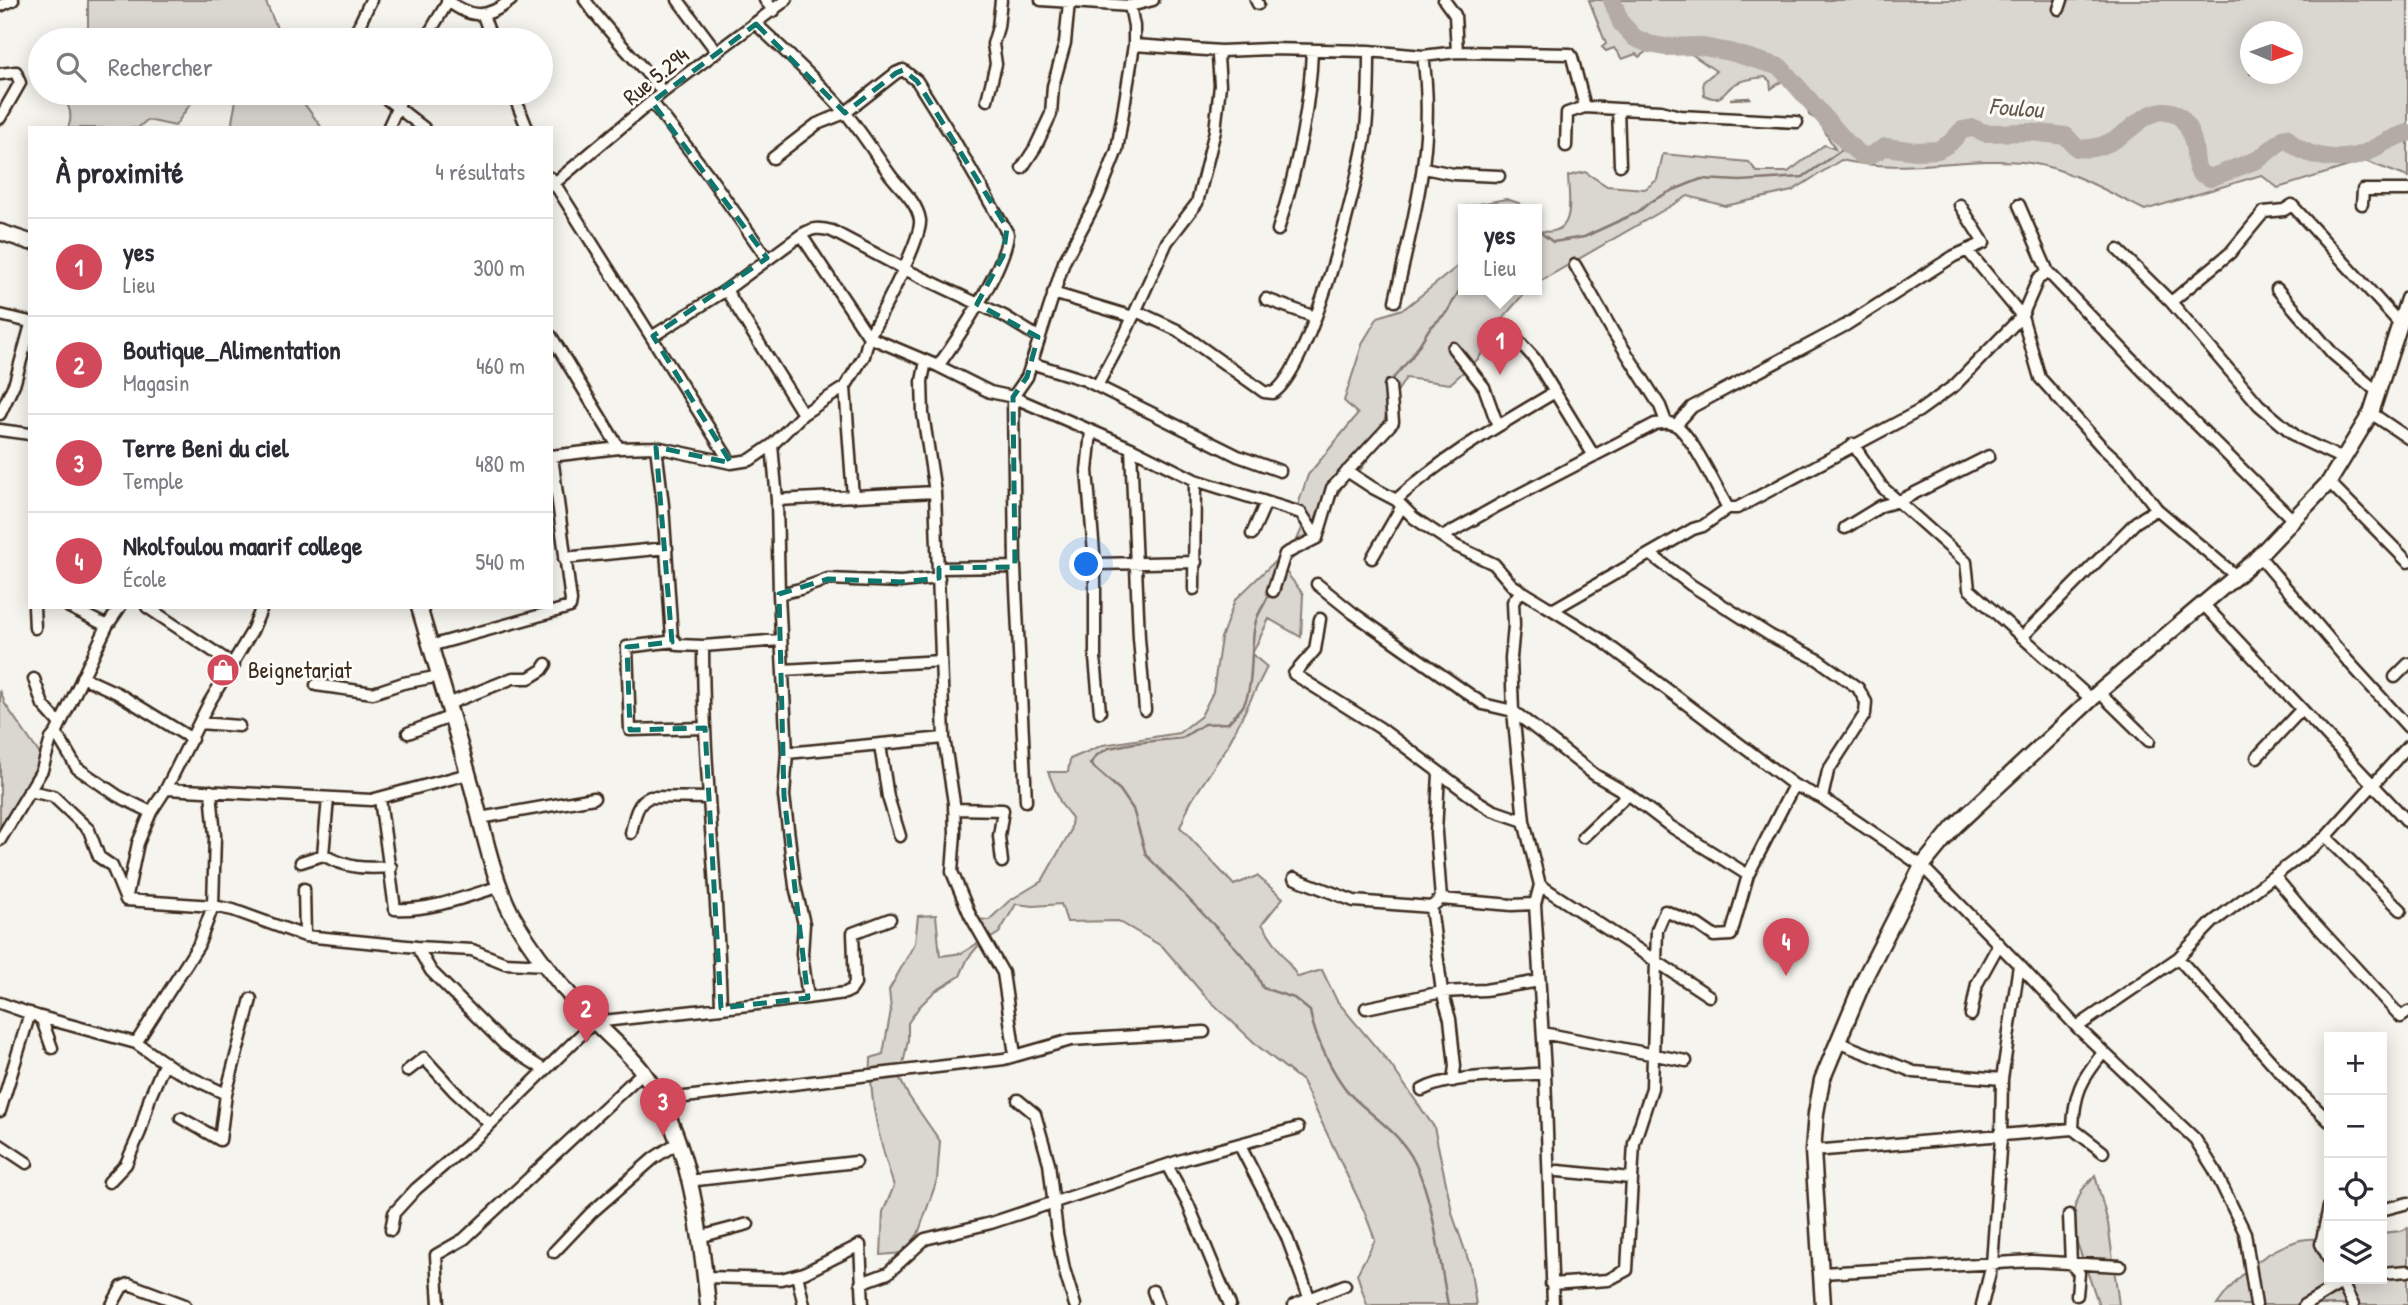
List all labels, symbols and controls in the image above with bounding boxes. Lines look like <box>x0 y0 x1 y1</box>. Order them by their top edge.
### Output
north arrow <box>2240 21 2303 84</box>
search box <box>28 28 553 105</box>
street label: Rue 5.294 <box>616 39 695 112</box>
icon: search <box>52 48 90 86</box>
text: Rechercher <box>108 49 213 84</box>
water label: Foulou <box>1988 89 2046 125</box>
text: À proximité <box>56 152 184 192</box>
text: 4 résultats <box>435 156 525 187</box>
popup <box>1458 204 1542 295</box>
text: yes <box>1484 217 1515 252</box>
text: yes <box>123 234 154 269</box>
text: 1 <box>75 252 83 283</box>
text: 300 m <box>473 252 525 283</box>
text: Lieu <box>1484 252 1516 283</box>
text: Lieu <box>123 269 155 300</box>
pin: 1 <box>1477 317 1523 375</box>
text: Boutique_Alimentation <box>123 332 341 367</box>
text: 2 <box>74 350 84 381</box>
text: 460 m <box>476 350 525 381</box>
text: Magasin <box>123 367 189 398</box>
text: Terre Beni du ciel <box>123 430 289 465</box>
text: 3 <box>74 448 84 479</box>
text: 480 m <box>475 448 525 479</box>
text: Temple <box>123 465 184 496</box>
text: Nkolfoulou maarif college <box>123 528 362 563</box>
text: 4 <box>75 546 83 577</box>
text: 540 m <box>475 546 525 577</box>
your location <box>1069 547 1103 581</box>
text: École <box>123 563 167 594</box>
shop icon: Beignetariat <box>204 651 242 689</box>
place label: Beignetariat <box>248 654 353 685</box>
pin: 4 <box>1763 918 1809 976</box>
pin: 2 <box>563 985 609 1043</box>
map controls <box>2324 1032 2387 1284</box>
button: + <box>2324 1032 2387 1095</box>
pin: 3 <box>640 1078 686 1136</box>
button: − <box>2324 1095 2387 1158</box>
button: locate <box>2324 1158 2387 1221</box>
button: layers <box>2324 1221 2387 1284</box>

